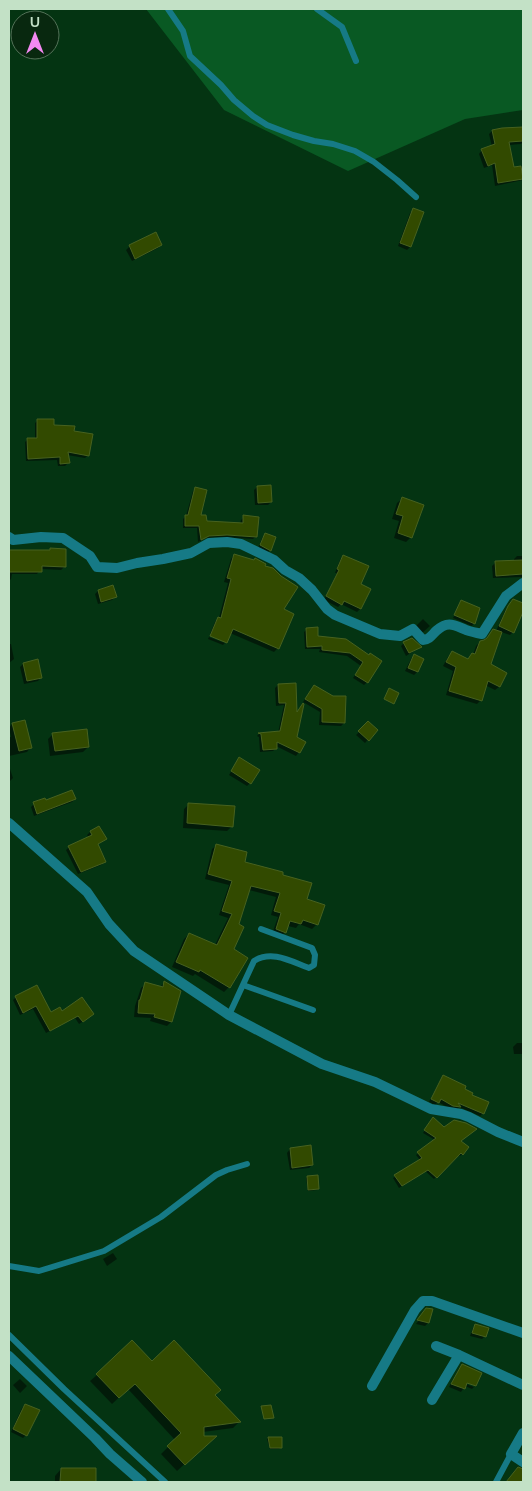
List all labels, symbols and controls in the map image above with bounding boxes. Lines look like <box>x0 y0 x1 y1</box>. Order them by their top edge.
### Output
north arrow <box>10 10 60 60</box>
text: U <box>30 13 40 31</box>

